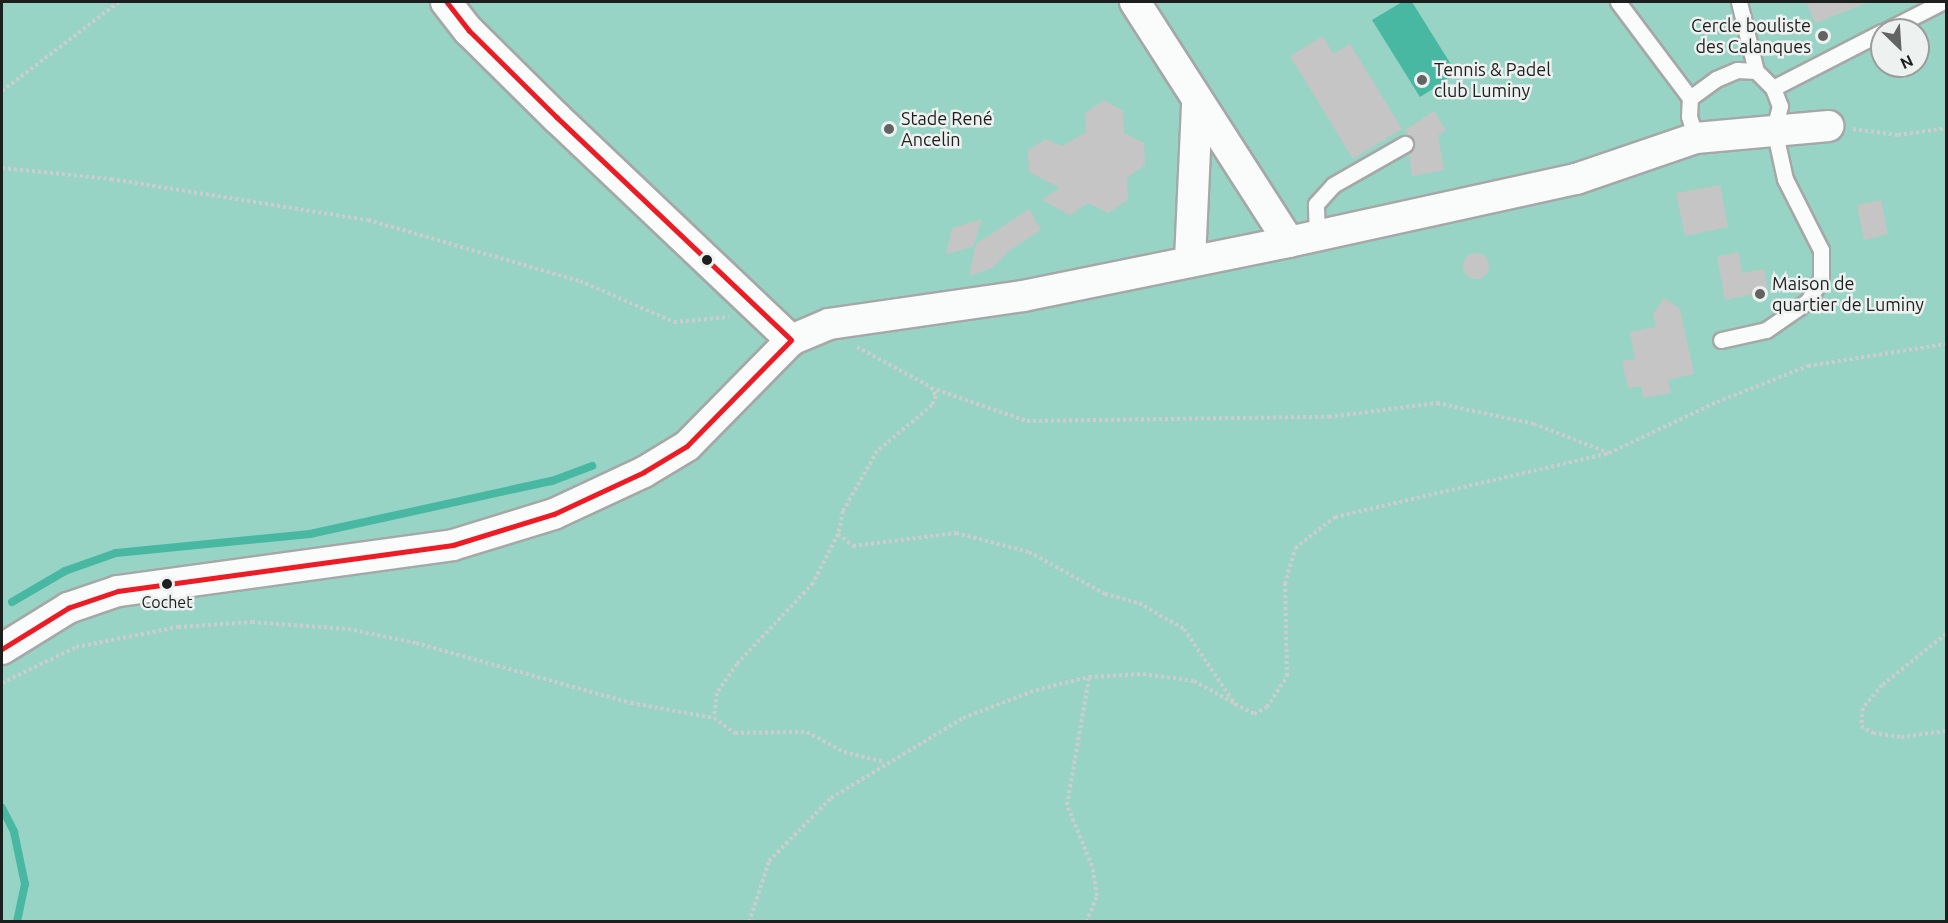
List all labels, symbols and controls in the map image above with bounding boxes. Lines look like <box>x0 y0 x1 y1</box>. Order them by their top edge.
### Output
place label: Cercle bouliste des Calanques <box>1691 15 1811 57</box>
north arrow <box>1870 18 1930 78</box>
marker: Cercle bouliste des Calanques <box>1816 29 1830 43</box>
text: N <box>1898 52 1916 73</box>
place label: Tennis & Padel club Luminy <box>1434 59 1551 101</box>
marker: Tennis & Padel club Luminy <box>1415 73 1429 87</box>
place label: Stade René Ancelin <box>901 108 993 150</box>
marker: Stade René Ancelin <box>882 122 896 136</box>
unlabelled marker <box>701 254 713 266</box>
place label: Maison de quartier de Luminy <box>1772 273 1924 316</box>
marker: Maison de quartier de Luminy <box>1753 287 1767 301</box>
marker: Cochet <box>161 578 173 590</box>
place label: Cochet <box>142 592 192 612</box>

